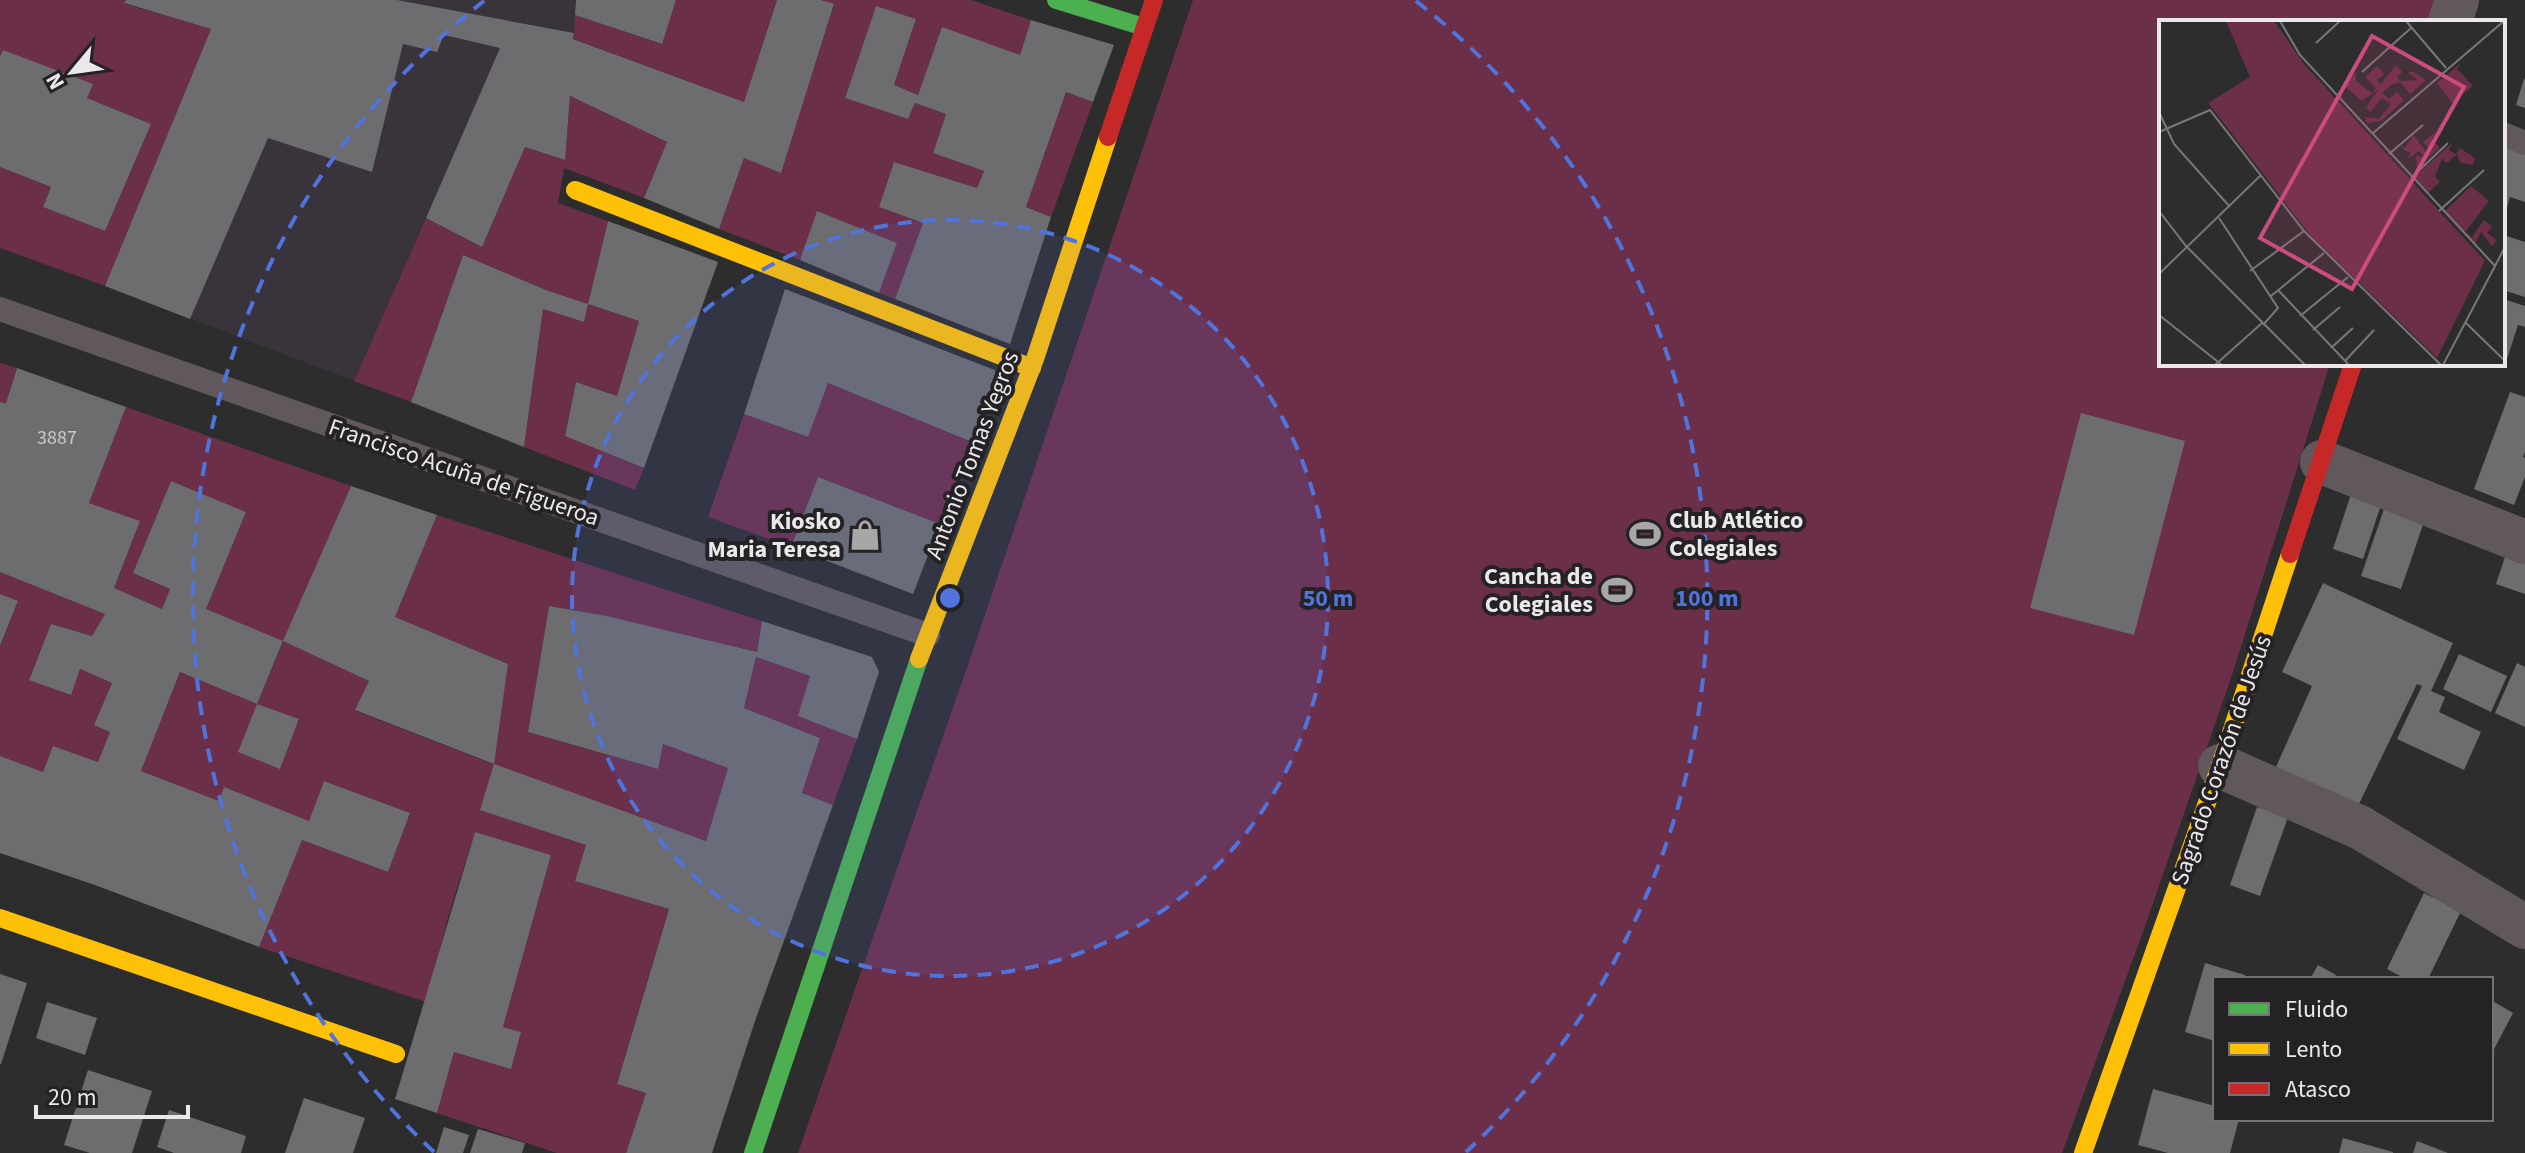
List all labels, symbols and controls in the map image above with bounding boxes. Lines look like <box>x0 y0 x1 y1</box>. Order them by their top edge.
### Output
inset map <box>2159 20 2505 366</box>
north arrow <box>32 32 112 112</box>
text: N <box>38 67 73 95</box>
street label: Antonio Tomas Yegros <box>917 346 1028 564</box>
street label: Francisco Acuña de Figueroa <box>324 410 604 535</box>
house number: 3887 <box>37 424 77 452</box>
place label: Club Atlético Colegiales <box>1669 503 1803 566</box>
place label: Kiosko Maria Teresa <box>707 504 841 567</box>
sports icon: Club Atlético Colegiales <box>1628 517 1662 551</box>
shop icon: Kiosko Maria Teresa <box>848 518 882 552</box>
place label: Cancha de Colegiales <box>1484 559 1593 622</box>
sports icon: Cancha de Colegiales <box>1600 573 1634 607</box>
text: 50 m <box>1303 581 1353 616</box>
text: 100 m <box>1675 581 1739 616</box>
centre of rings <box>936 584 964 612</box>
street label: Sagrado Corazón de Jesús <box>2162 631 2281 890</box>
legend <box>2213 977 2493 1121</box>
text: Fluido <box>2285 992 2348 1027</box>
text: Lento <box>2285 1032 2342 1067</box>
scale bar <box>36 1069 188 1119</box>
text: Atasco <box>2285 1072 2351 1107</box>
text: 20 m <box>48 1080 97 1115</box>

